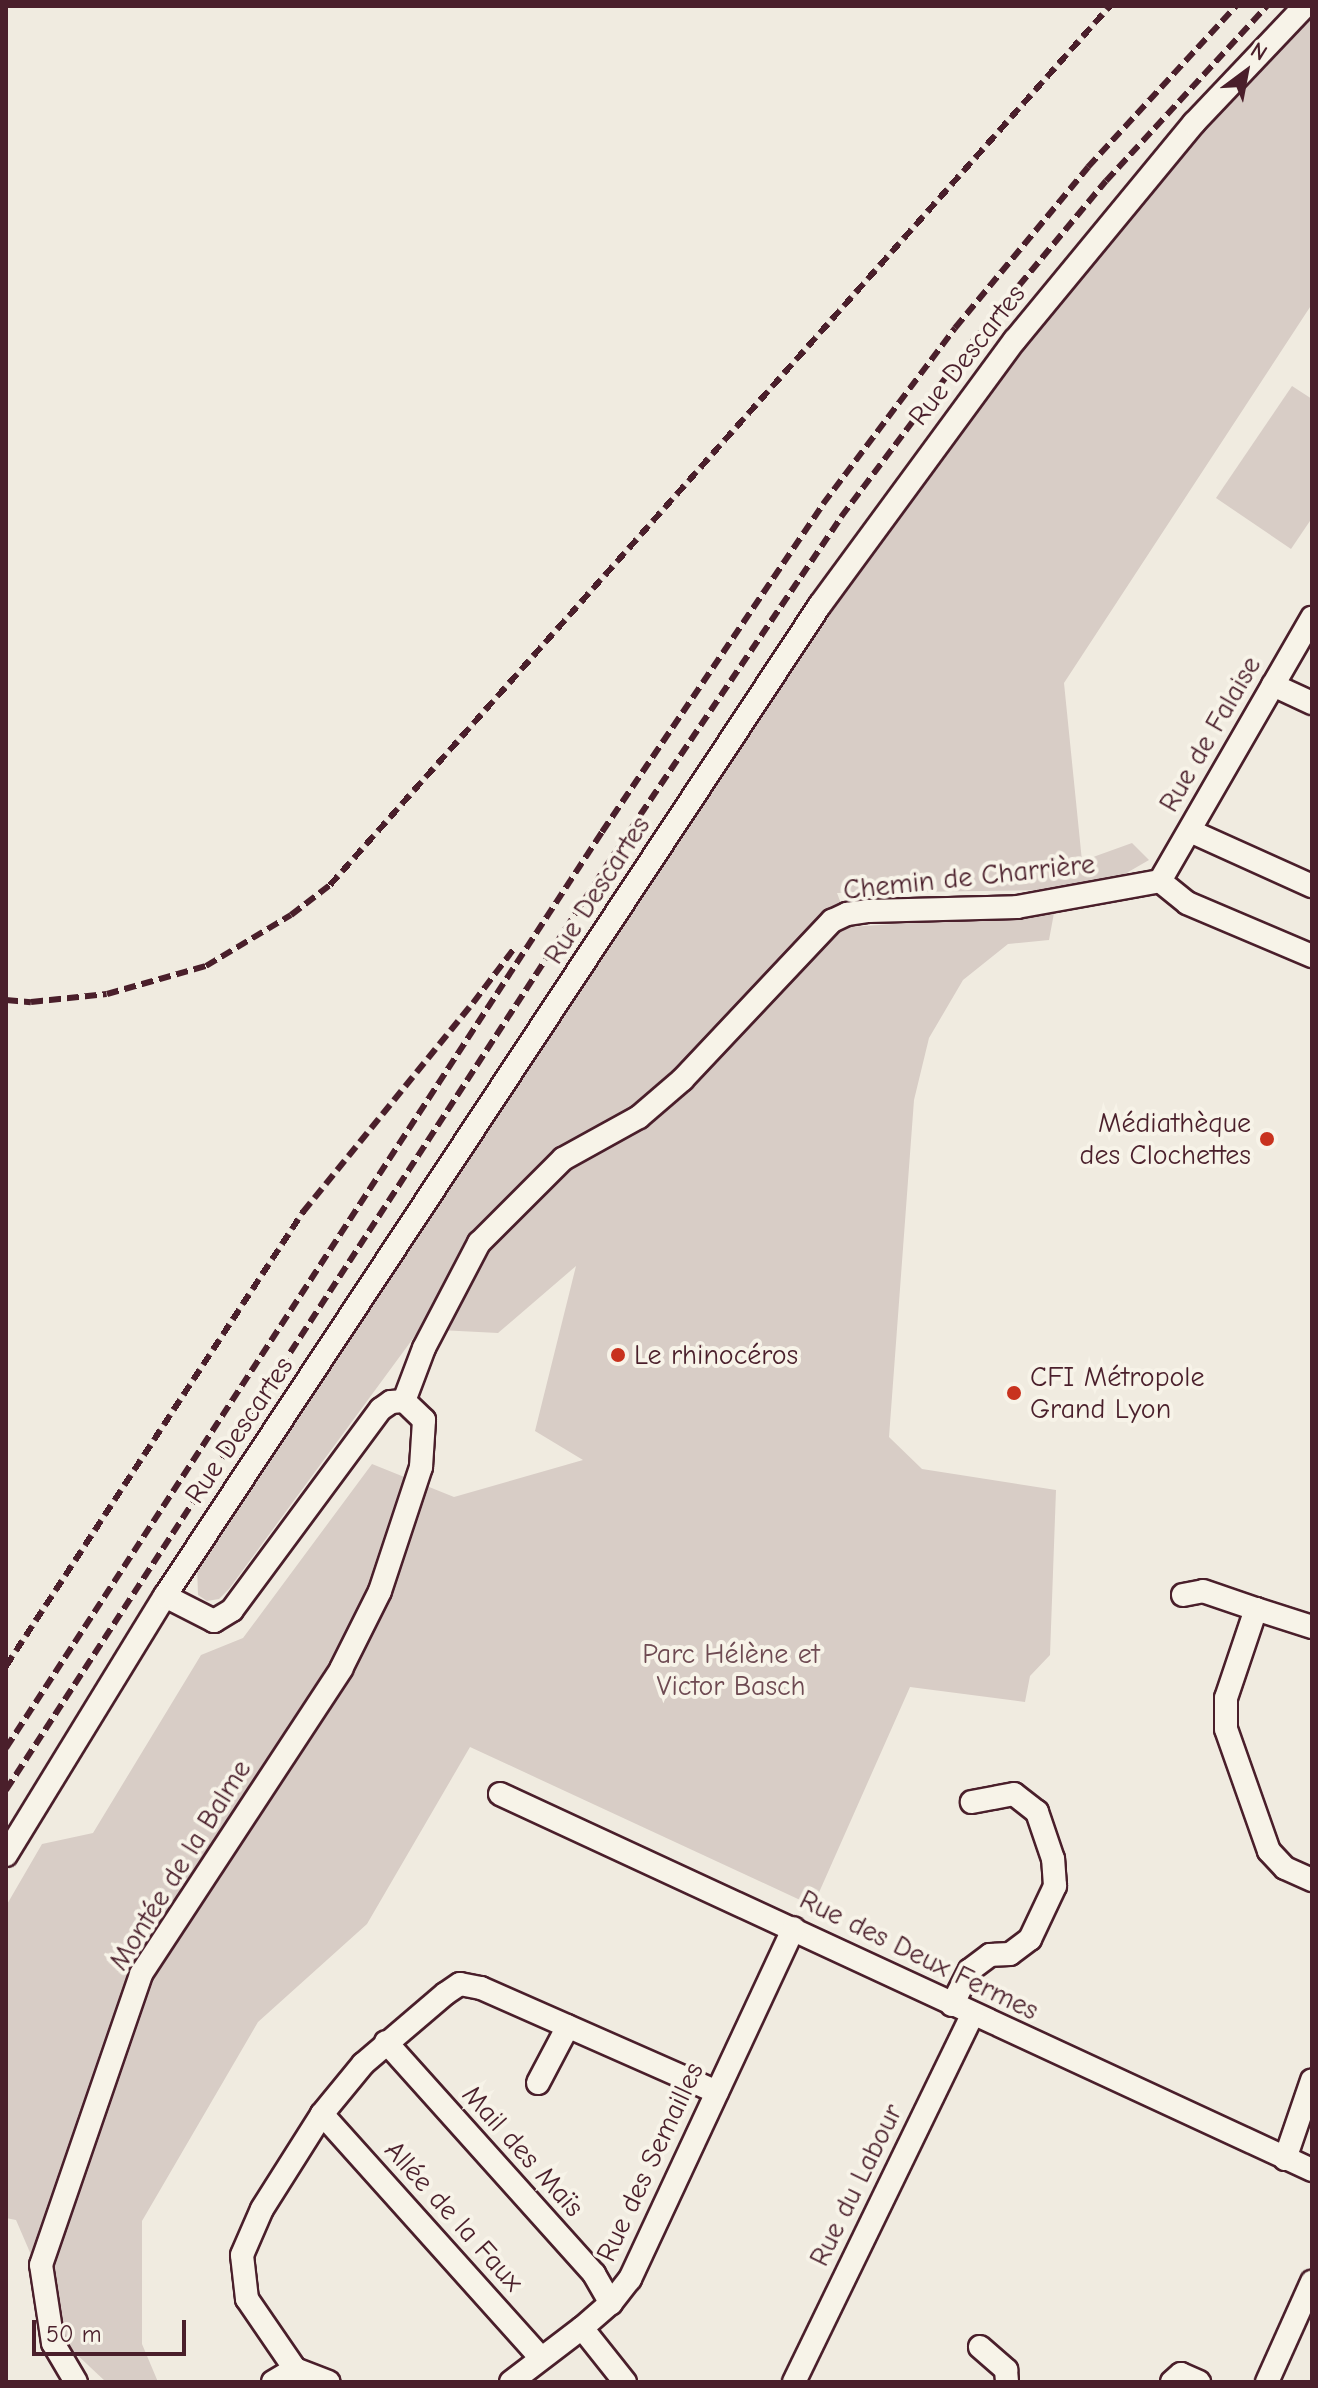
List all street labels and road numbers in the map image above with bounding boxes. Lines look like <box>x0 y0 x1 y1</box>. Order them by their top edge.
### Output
street label: Rue Descartes <box>902 278 1032 432</box>
street label: Rue de Falaise <box>1152 650 1268 818</box>
street label: Rue Descartes <box>537 810 657 970</box>
street label: Chemin de Charrière <box>842 847 1096 907</box>
street label: Rue Descartes <box>178 1350 300 1510</box>
street label: Montée de la Balme <box>102 1754 258 1976</box>
street label: Rue des Deux Fermes <box>794 1883 1044 2027</box>
street label: Rue des Semailles <box>589 2057 711 2267</box>
street label: Mail des Maïs <box>455 2078 591 2224</box>
street label: Rue du Labour <box>802 2099 910 2271</box>
street label: Allée de la Faux <box>378 2134 530 2298</box>

